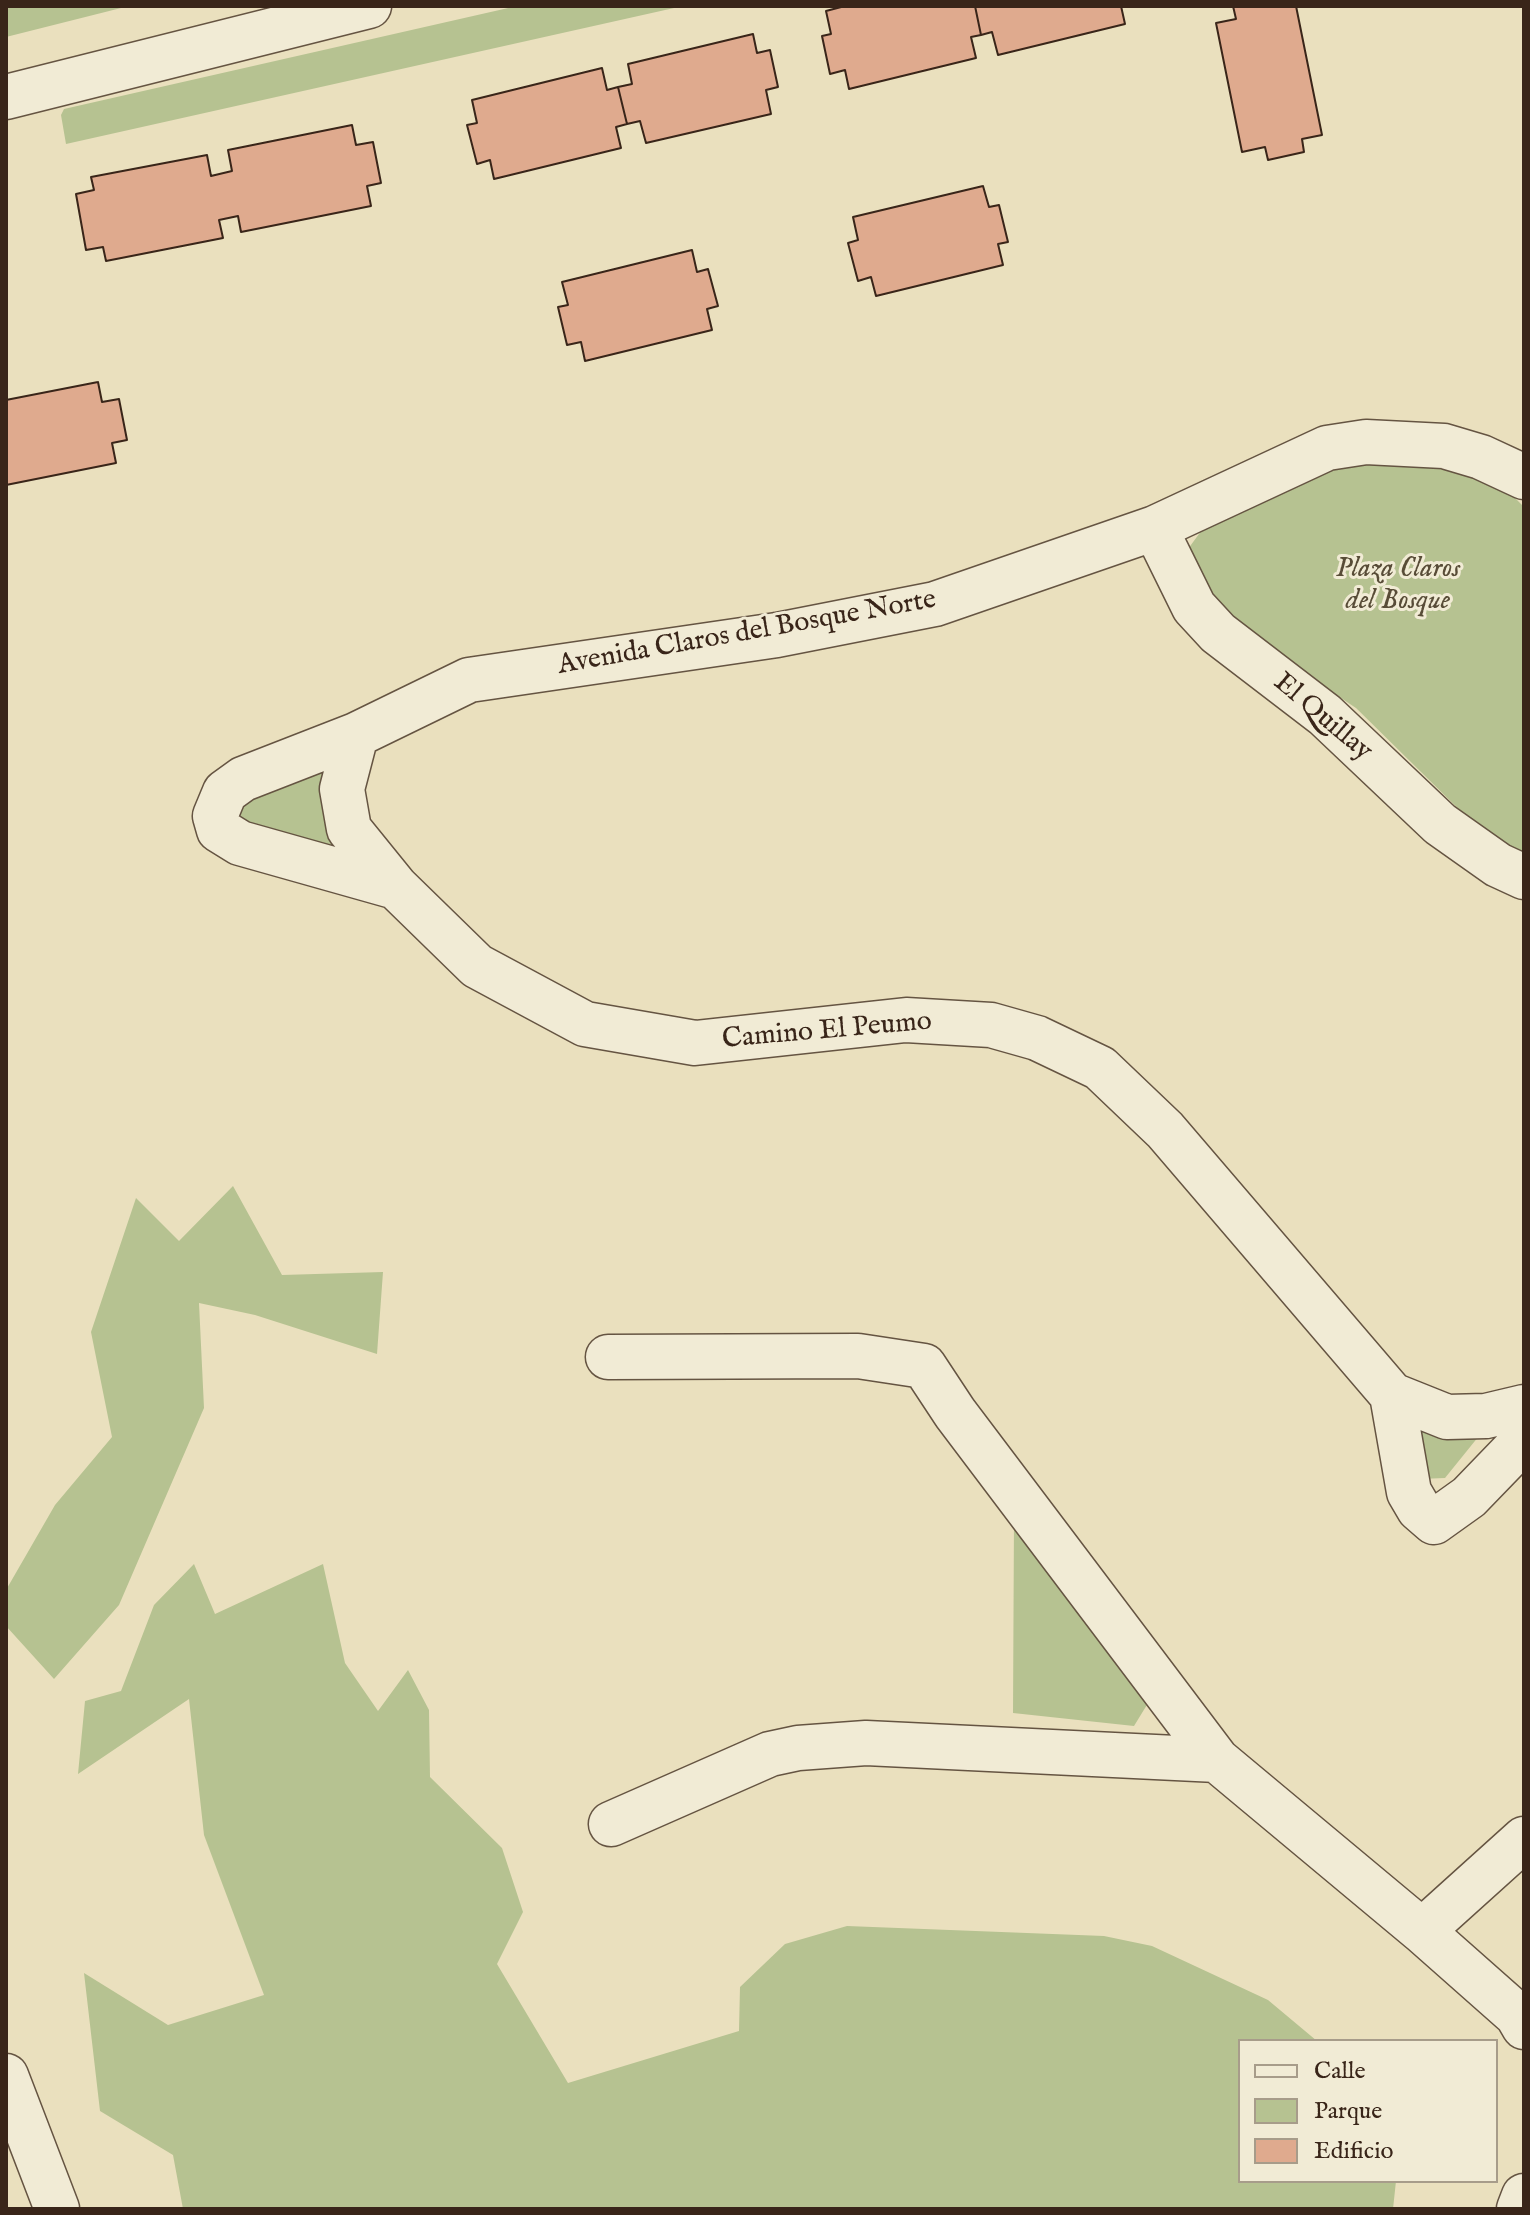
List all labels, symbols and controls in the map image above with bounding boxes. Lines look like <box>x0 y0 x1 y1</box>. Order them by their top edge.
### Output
park label: Plaza Claros del Bosque <box>1336 553 1460 619</box>
street label: Avenida Claros del Bosque Norte <box>555 584 939 684</box>
street label: El Quillay <box>1266 667 1378 769</box>
street label: Camino El Peumo <box>721 1006 933 1058</box>
legend <box>1238 2039 1498 2183</box>
text: Calle <box>1314 2056 1366 2087</box>
text: Parque <box>1314 2096 1382 2127</box>
text: Edificio <box>1314 2136 1393 2167</box>

